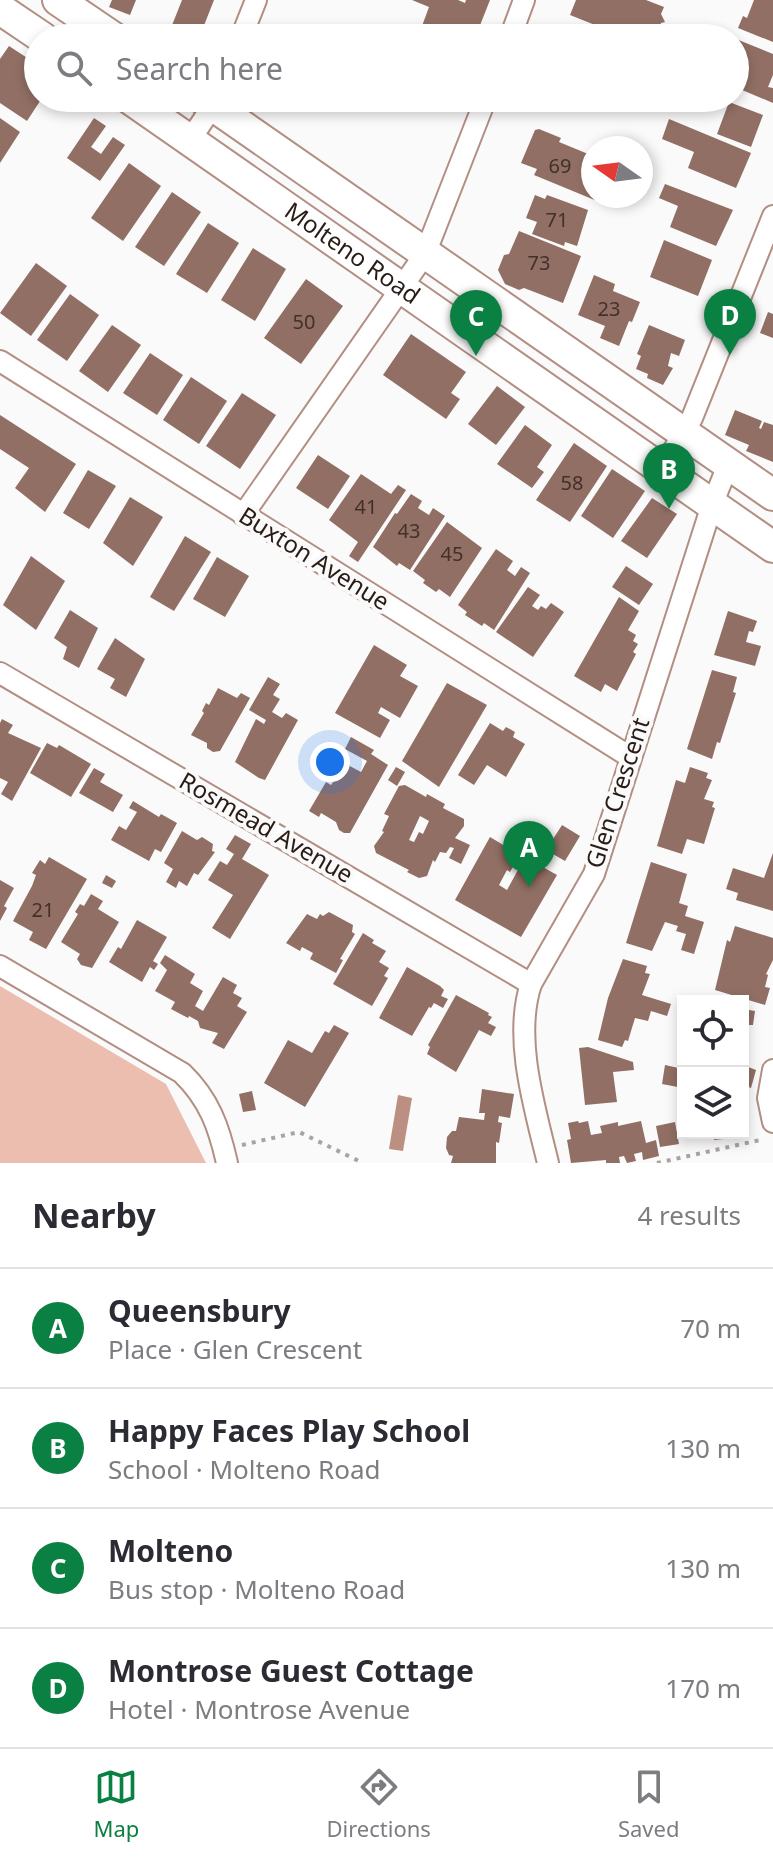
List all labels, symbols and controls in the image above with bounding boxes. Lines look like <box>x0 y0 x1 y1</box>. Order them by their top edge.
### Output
search box <box>24 24 749 112</box>
icon: search <box>52 46 96 90</box>
text: Search here <box>116 48 283 89</box>
north arrow <box>581 136 653 208</box>
house number: 69 <box>549 152 571 179</box>
street label: Molteno Road <box>279 194 427 311</box>
house number: 71 <box>546 206 568 233</box>
house number: 73 <box>528 249 550 276</box>
pin: D <box>704 289 756 355</box>
pin: C <box>450 290 502 356</box>
house number: 23 <box>598 295 620 322</box>
house number: 50 <box>293 308 315 335</box>
pin: B <box>643 443 695 509</box>
house number: 58 <box>561 469 583 496</box>
house number: 41 <box>355 493 377 520</box>
street label: Buxton Avenue <box>233 498 396 617</box>
house number: 43 <box>398 517 420 544</box>
house number: 45 <box>441 540 463 567</box>
street label: Glen Crescent <box>577 713 657 872</box>
your location <box>310 742 350 782</box>
street label: Rosmead Avenue <box>174 763 360 890</box>
pin: A <box>503 821 555 887</box>
house number: 21 <box>32 896 54 923</box>
map controls <box>677 995 749 1139</box>
button: locate <box>677 995 749 1067</box>
button: layers <box>677 1067 749 1139</box>
text: Nearby <box>32 1192 156 1238</box>
text: 4 results <box>637 1197 741 1233</box>
text: Queensbury <box>108 1290 291 1331</box>
text: A <box>49 1310 67 1346</box>
text: 70 m <box>680 1310 741 1346</box>
text: Place · Glen Crescent <box>108 1331 362 1367</box>
text: Happy Faces Play School <box>108 1410 470 1451</box>
text: B <box>49 1430 67 1466</box>
text: 130 m <box>665 1430 741 1466</box>
text: School · Molteno Road <box>108 1451 381 1487</box>
text: Molteno <box>108 1530 233 1571</box>
text: C <box>50 1550 66 1586</box>
text: 130 m <box>665 1550 741 1586</box>
text: Bus stop · Molteno Road <box>108 1571 405 1607</box>
text: Montrose Guest Cottage <box>108 1650 474 1691</box>
text: D <box>48 1670 68 1706</box>
text: 170 m <box>665 1670 741 1706</box>
text: Hotel · Montrose Avenue <box>108 1691 410 1727</box>
tab: Map <box>94 1765 139 1843</box>
tab: Directions <box>326 1765 431 1843</box>
tab: Saved <box>618 1765 679 1843</box>

